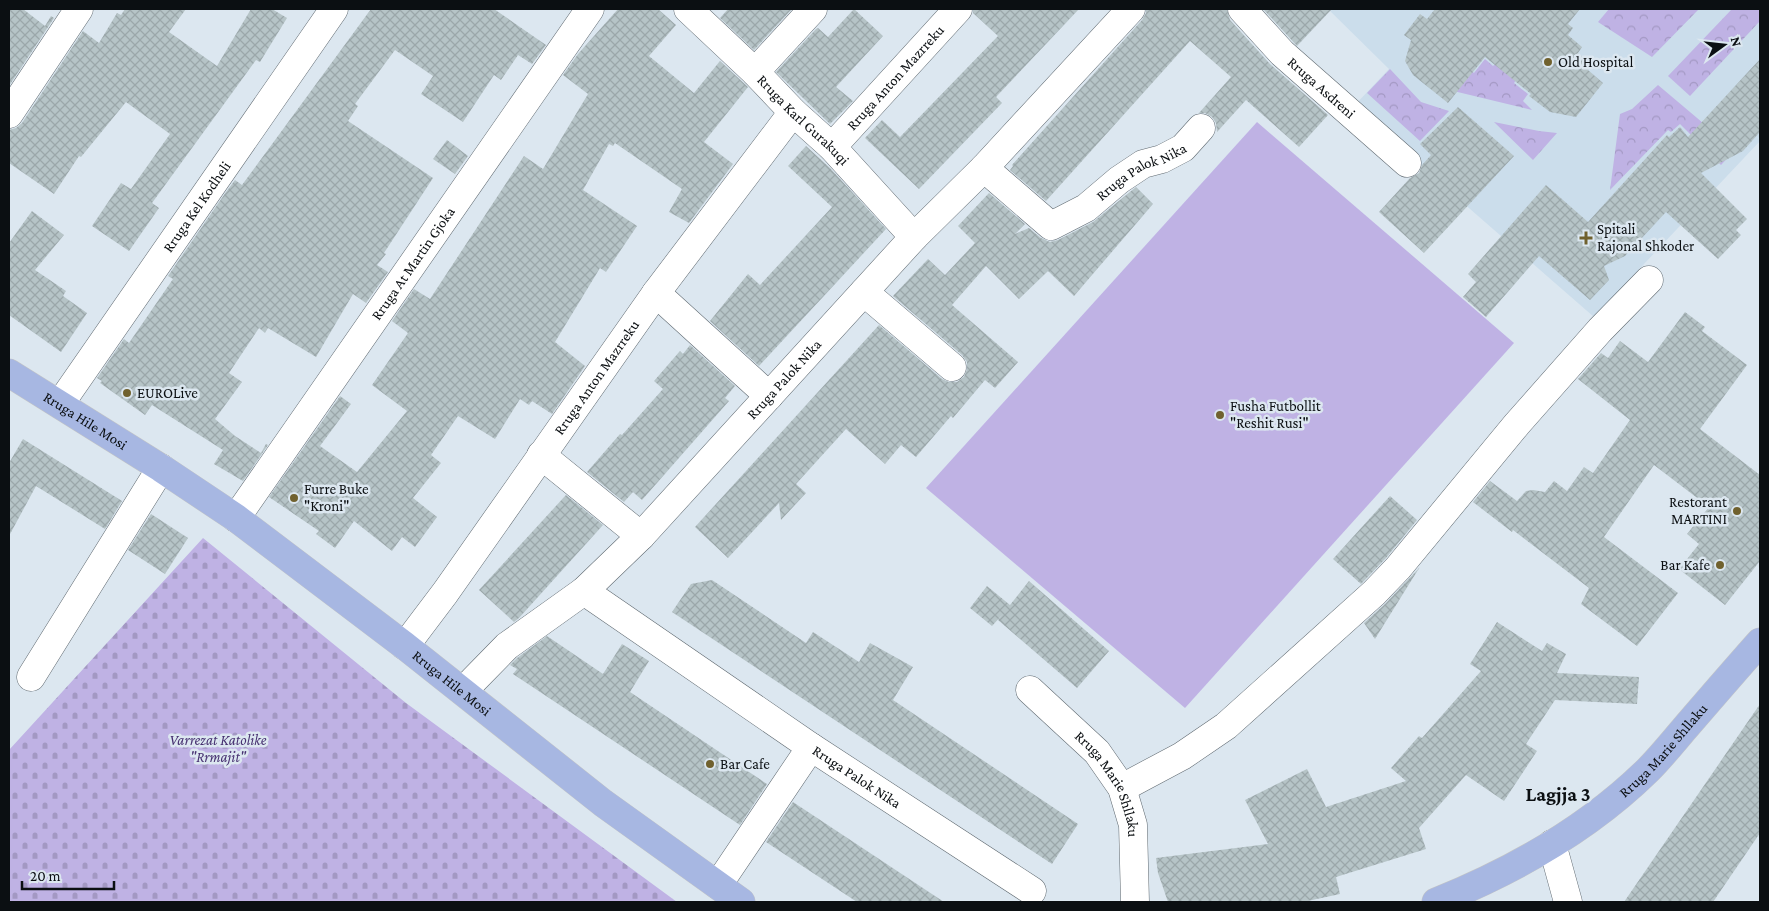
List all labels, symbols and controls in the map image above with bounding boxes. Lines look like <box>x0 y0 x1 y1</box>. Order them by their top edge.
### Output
north arrow <box>1699 20 1749 70</box>
street label: Rruga Anton Mazrreku <box>844 22 947 133</box>
text: N <box>1728 35 1746 49</box>
street label: Rruga Asdreni <box>1284 54 1358 122</box>
place label: Old Hospital <box>1558 54 1633 71</box>
marker: Old Hospital <box>1542 56 1554 68</box>
street label: Rruga Karl Gurakuqi <box>754 72 852 168</box>
street label: Rruga Palok Nika <box>1093 140 1189 204</box>
street label: Rruga Kel Kodheli <box>160 158 234 255</box>
street label: Rruga At Martin Gjoka <box>368 204 458 323</box>
place label: Spitali Rajonal Shkoder <box>1597 221 1695 255</box>
marker: Spitali Rajonal Shkoder <box>1579 231 1593 245</box>
street label: Rruga Anton Mazrreku <box>551 317 642 438</box>
street label: Rruga Palok Nika <box>744 336 824 422</box>
place label: EUROLive <box>137 385 198 401</box>
marker: EUROLive <box>121 387 133 399</box>
street label: Rruga Hile Mosi <box>41 389 130 453</box>
place label: Fusha Futbollit "Reshit Rusi" <box>1230 398 1322 431</box>
marker: Fusha Futbollit "Reshit Rusi" <box>1214 409 1226 421</box>
place label: Furre Buke "Kroni" <box>304 481 369 514</box>
marker: Furre Buke "Kroni" <box>288 492 300 504</box>
place label: Restorant MARTINI <box>1669 494 1728 527</box>
marker: Restorant MARTINI <box>1731 505 1743 517</box>
place label: Bar Kafe <box>1660 557 1710 573</box>
marker: Bar Kafe <box>1714 559 1726 571</box>
street label: Rruga Hile Mosi <box>409 647 494 719</box>
street label: Rruga Marie Shllaku <box>1616 700 1710 800</box>
street label: Rruga Marie Shllaku <box>1072 728 1141 837</box>
park label: Varrezat Katolike "Rrmajit" <box>170 732 267 766</box>
street label: Rruga Palok Nika <box>810 742 904 811</box>
place label: Bar Cafe <box>720 756 770 772</box>
marker: Bar Cafe <box>704 758 716 770</box>
district label: Lagjja 3 <box>1525 783 1591 806</box>
scale bar <box>22 858 115 890</box>
text: 20 m <box>30 868 61 884</box>

